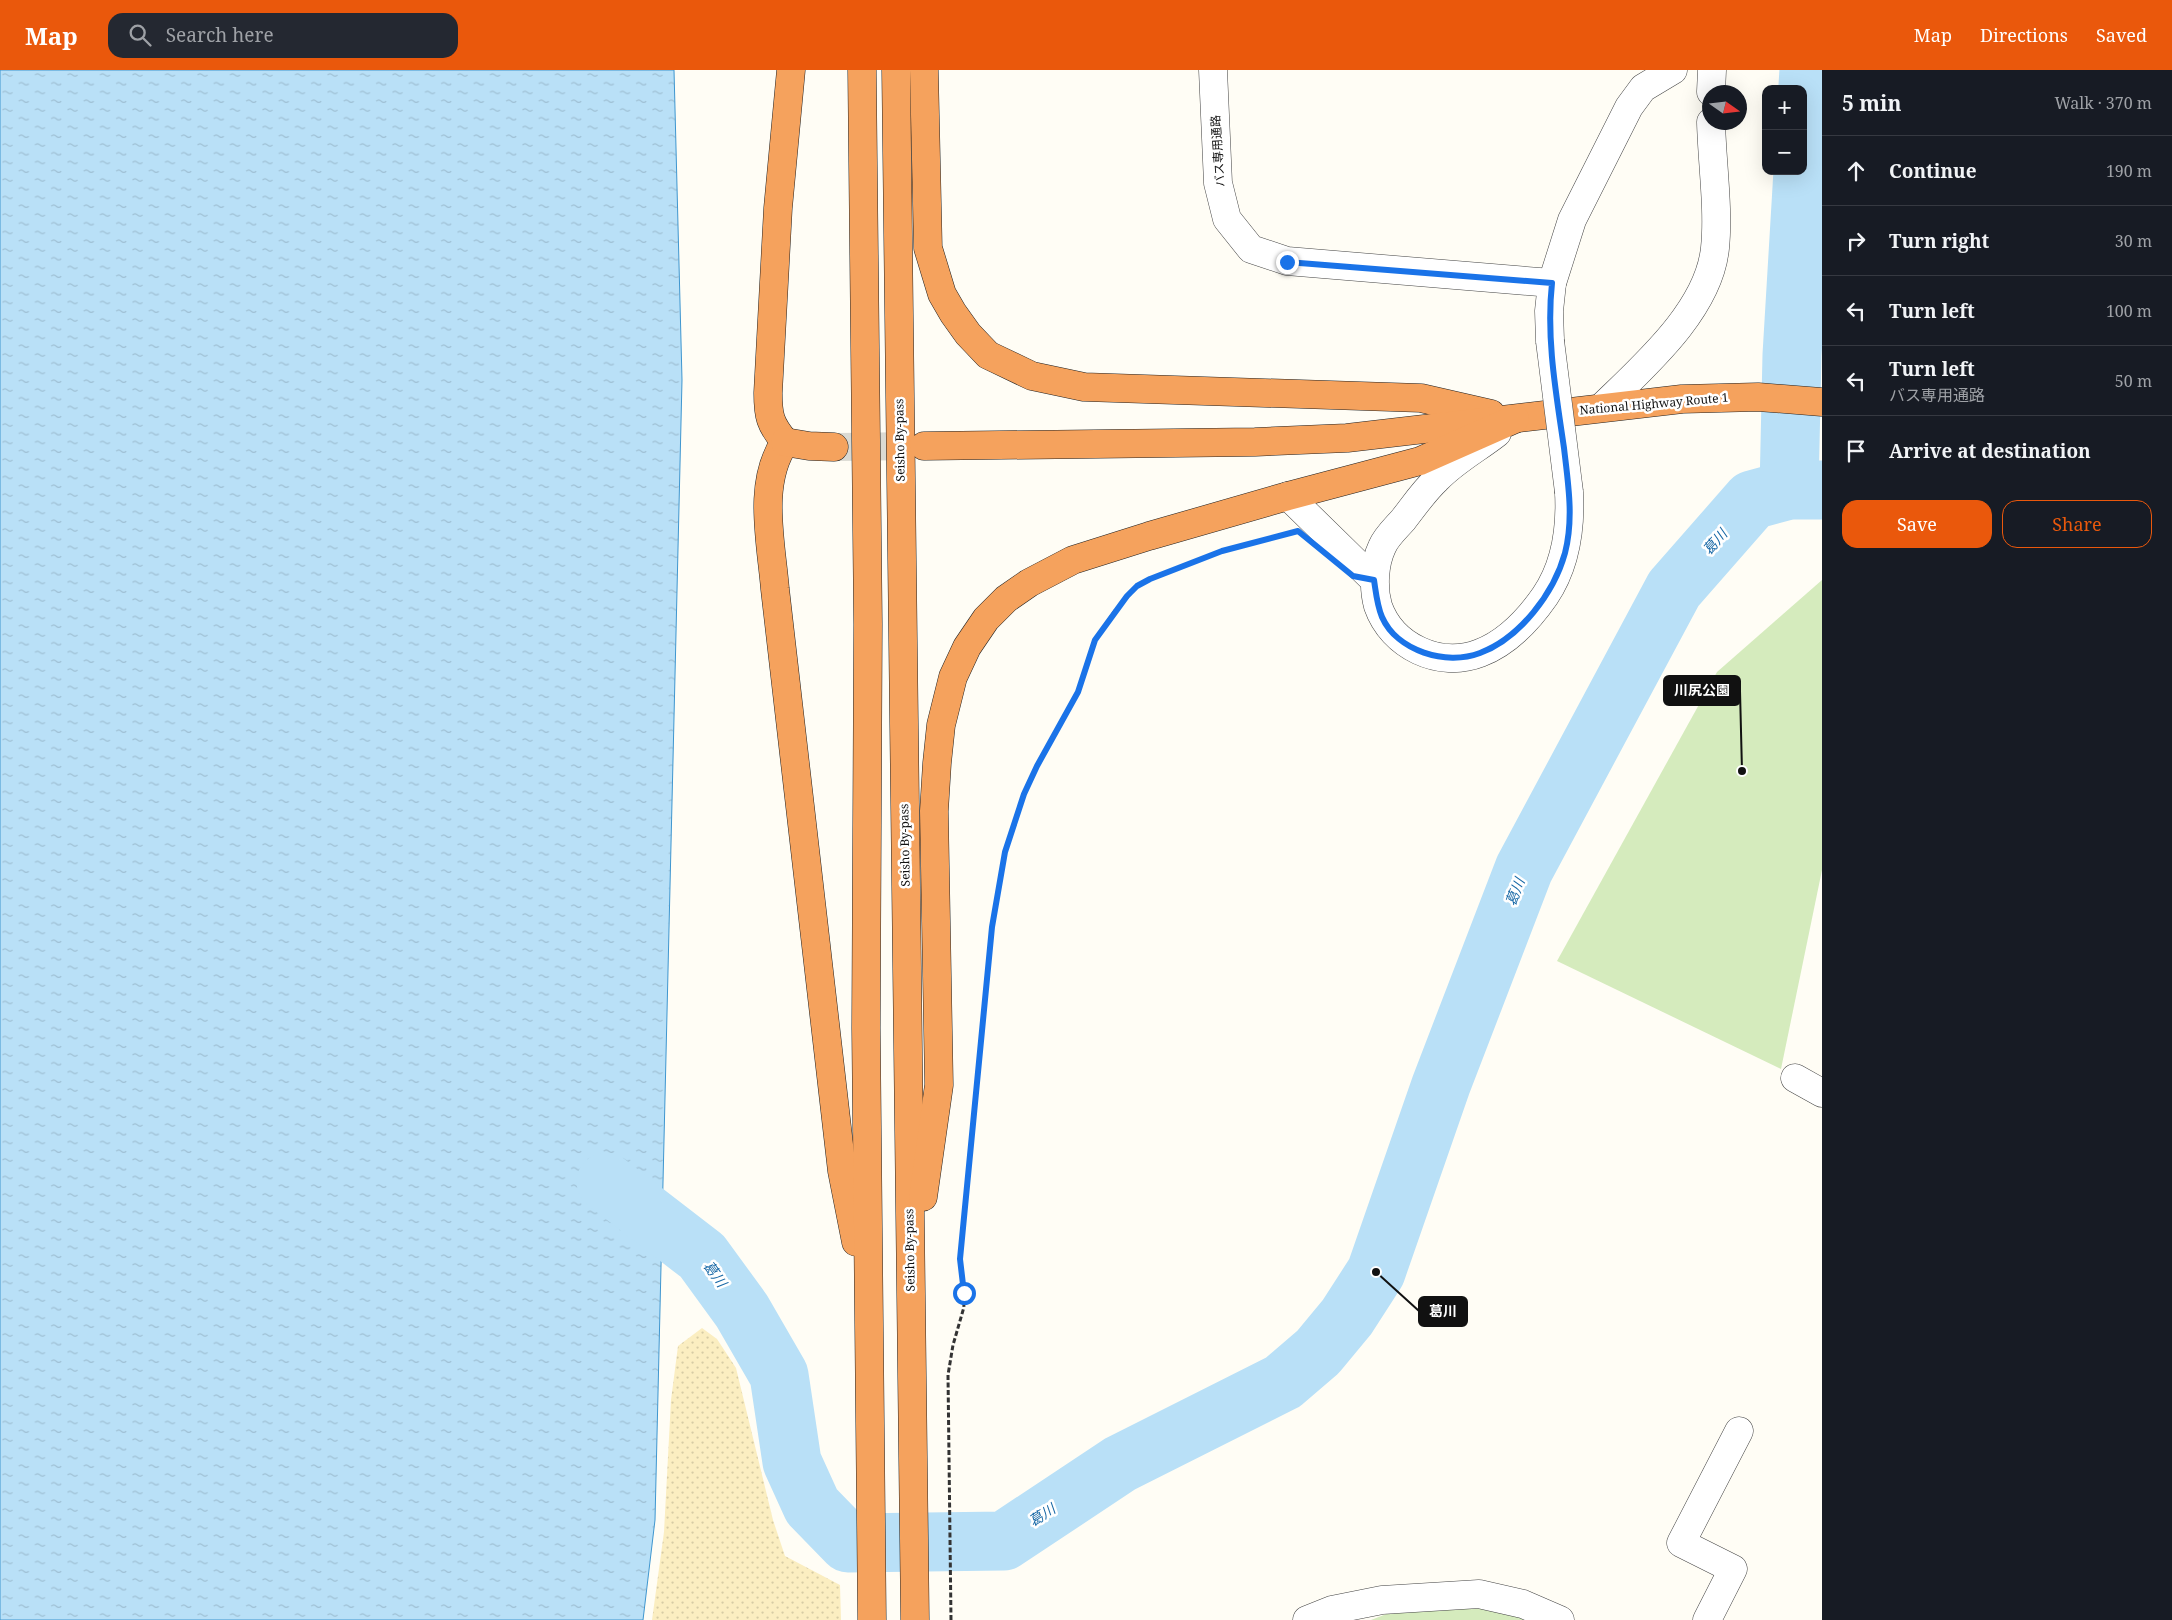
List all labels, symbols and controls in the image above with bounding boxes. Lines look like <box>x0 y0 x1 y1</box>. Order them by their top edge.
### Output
search box <box>108 13 458 58</box>
text: Map <box>25 19 78 52</box>
icon: search <box>126 21 154 49</box>
text: Search here <box>166 22 274 48</box>
text: Map <box>1914 23 1952 47</box>
text: Directions <box>1980 23 2068 47</box>
text: Saved <box>2096 23 2147 47</box>
north arrow <box>1702 85 1747 130</box>
map controls <box>1762 85 1807 175</box>
button: + <box>1762 85 1807 130</box>
text: 5 min <box>1842 89 1901 117</box>
text: Walk · 370 m <box>2055 92 2152 114</box>
street label: バス専用通路 <box>1207 115 1228 188</box>
button: − <box>1762 130 1807 175</box>
icon: ahead <box>1842 157 1870 185</box>
text: Continue <box>1889 158 1977 184</box>
text: 190 m <box>2106 160 2152 182</box>
icon: right <box>1842 227 1870 255</box>
text: Turn right <box>1889 228 1989 254</box>
text: 30 m <box>2115 230 2152 252</box>
route end <box>1276 251 1299 274</box>
icon: left <box>1842 297 1870 325</box>
text: Turn left <box>1889 298 1975 324</box>
text: 100 m <box>2106 300 2152 322</box>
text: Turn left <box>1889 356 1975 382</box>
icon: left <box>1842 367 1870 395</box>
text: 50 m <box>2115 370 2152 392</box>
text: バス専用通路 <box>1889 384 1985 406</box>
street label: National Highway Route 1 <box>1579 389 1729 418</box>
street label: Seisho By-pass <box>890 398 909 482</box>
icon: arrive <box>1842 437 1870 465</box>
text: Arrive at destination <box>1889 438 2091 464</box>
button: Save <box>1842 500 1992 548</box>
button: Share <box>2002 500 2152 548</box>
water label: 葛川 <box>1698 523 1732 558</box>
callout: 川尻公園 <box>1664 676 1740 705</box>
text: 川尻公園 <box>1674 680 1730 699</box>
street label: Seisho By-pass <box>895 803 914 887</box>
water label: 葛川 <box>1501 873 1529 908</box>
street label: Seisho By-pass <box>900 1208 919 1292</box>
water label: 葛川 <box>699 1257 732 1292</box>
route start <box>953 1282 976 1305</box>
callout: 葛川 <box>1419 1297 1467 1326</box>
text: 葛川 <box>1429 1301 1457 1320</box>
water label: 葛川 <box>1025 1498 1060 1530</box>

